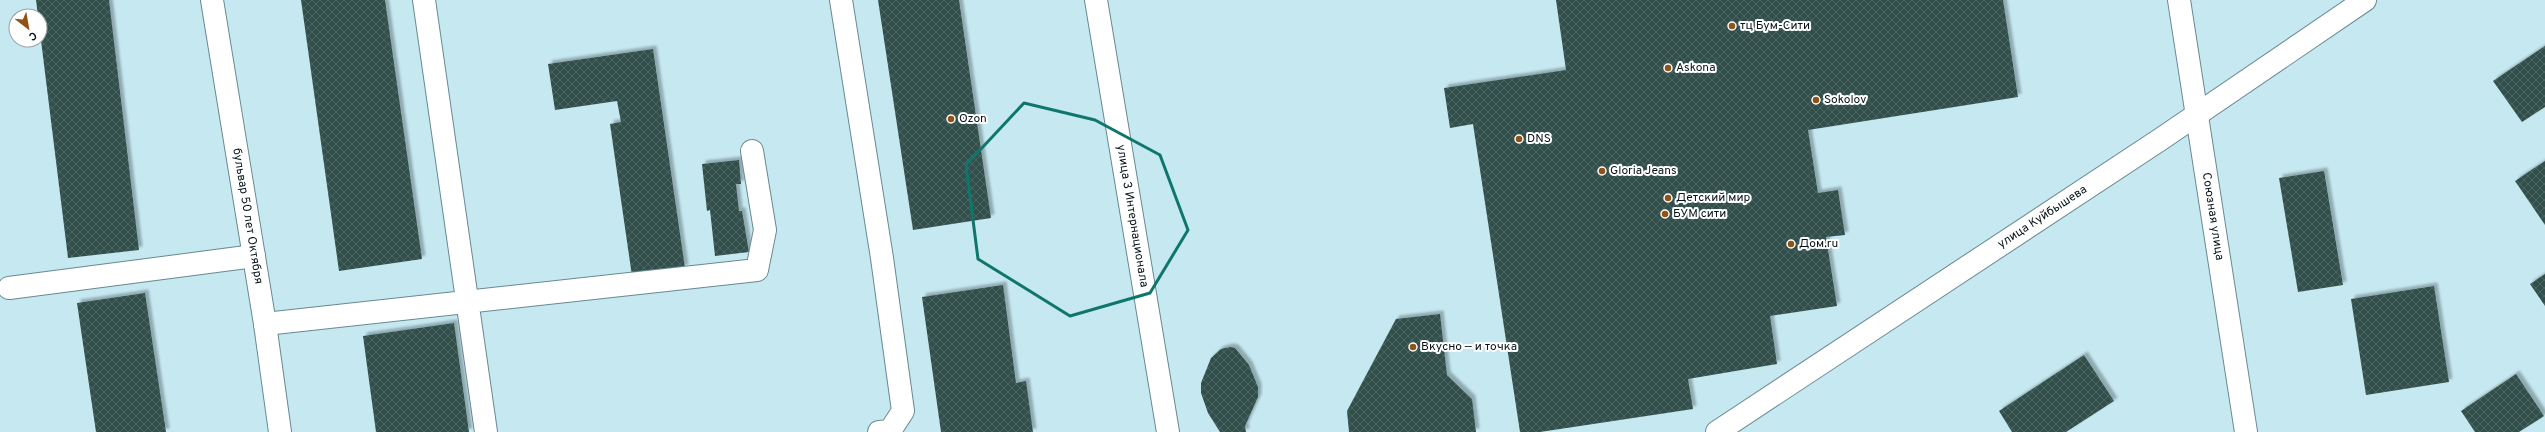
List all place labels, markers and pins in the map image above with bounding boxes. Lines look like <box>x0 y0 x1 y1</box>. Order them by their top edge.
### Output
place label: тц Бум-Сити <box>1740 18 1810 34</box>
marker: тц Бум-Сити <box>1727 21 1737 31</box>
place label: Askona <box>1676 60 1716 76</box>
marker: Askona <box>1663 63 1673 73</box>
place label: Sokolov <box>1824 92 1866 108</box>
marker: Sokolov <box>1811 95 1821 105</box>
place label: Ozon <box>959 111 987 127</box>
marker: Ozon <box>946 114 956 124</box>
place label: DNS <box>1527 131 1551 147</box>
marker: DNS <box>1514 134 1524 144</box>
place label: Gloria Jeans <box>1610 163 1677 179</box>
marker: Gloria Jeans <box>1597 166 1607 176</box>
place label: Детский мир <box>1676 190 1751 206</box>
marker: Детский мир <box>1663 193 1673 203</box>
place label: БУМ сити <box>1673 206 1726 222</box>
marker: БУМ сити <box>1660 209 1670 219</box>
place label: Дом.ru <box>1799 236 1838 252</box>
marker: Дом.ru <box>1786 239 1796 249</box>
place label: Вкусно — и точка <box>1421 339 1517 355</box>
marker: Вкусно — и точка <box>1408 342 1418 352</box>

